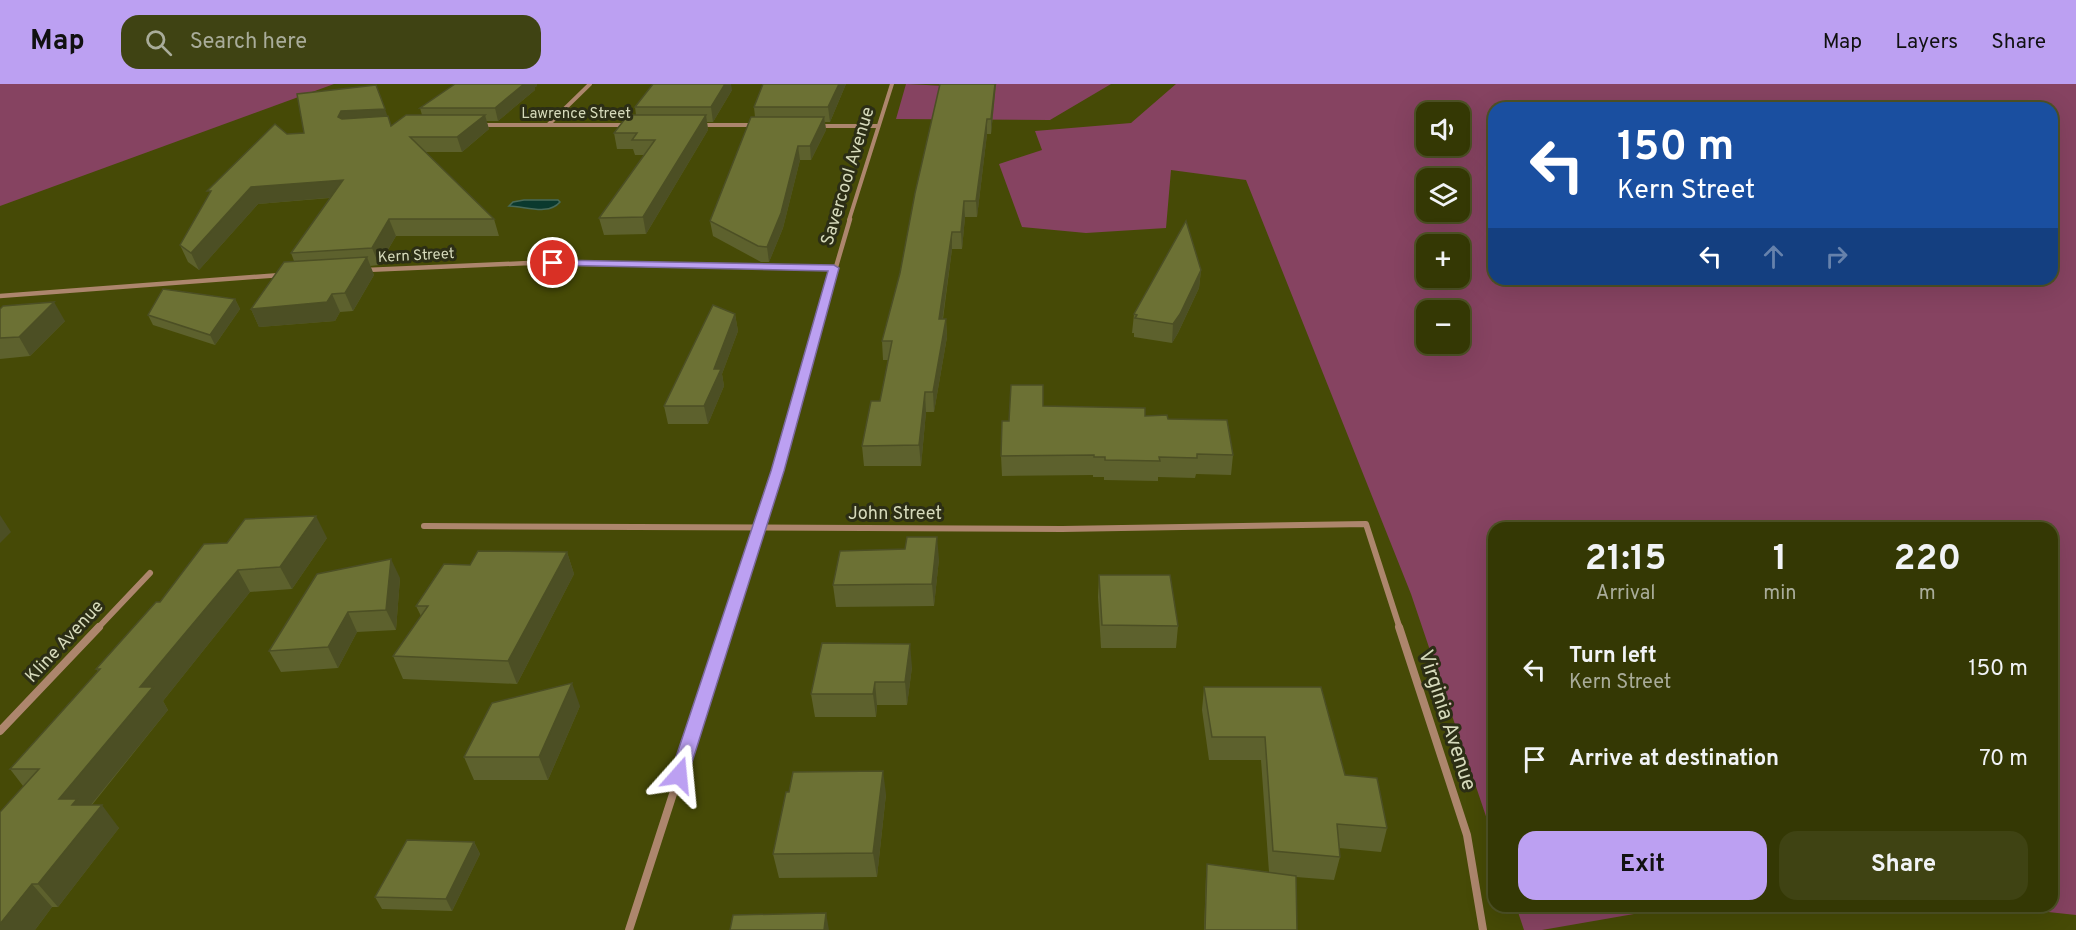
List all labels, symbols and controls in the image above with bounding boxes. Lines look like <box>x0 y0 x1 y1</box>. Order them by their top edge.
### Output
search box <box>121 15 541 69</box>
text: Map <box>30 24 85 60</box>
icon: search <box>142 26 175 59</box>
text: Search here <box>190 29 307 56</box>
text: Map <box>1823 29 1862 56</box>
text: Layers <box>1895 29 1958 56</box>
text: Share <box>1991 29 2046 56</box>
map controls <box>1416 102 1470 354</box>
button: sound <box>1416 102 1470 156</box>
street label: Savercool Avenue <box>816 104 880 249</box>
street label: Lawrence Street <box>521 105 631 124</box>
text: 150 m <box>1617 122 1734 175</box>
icon: left <box>1518 126 1596 204</box>
button: layers <box>1416 168 1470 222</box>
text: Kern Street <box>1617 174 1755 208</box>
button: + <box>1416 234 1470 288</box>
pin <box>527 237 578 288</box>
icon: left <box>1694 240 1727 273</box>
icon: ahead <box>1757 240 1790 273</box>
icon: right <box>1820 240 1853 273</box>
street label: Kern Street <box>377 245 455 268</box>
icon: arrive <box>536 246 569 279</box>
button: − <box>1416 300 1470 354</box>
street label: John Street <box>848 503 942 526</box>
text: 21:15 <box>1585 537 1666 583</box>
text: 1 <box>1773 537 1787 583</box>
text: 220 <box>1893 537 1961 583</box>
text: Arrival <box>1596 581 1655 607</box>
text: min <box>1763 581 1797 607</box>
text: m <box>1919 581 1936 607</box>
street label: Kline Avenue <box>21 596 109 688</box>
text: Turn left <box>1569 643 1657 670</box>
street label: Virginia Avenue <box>1411 647 1482 794</box>
icon: left <box>1518 653 1551 686</box>
text: 150 m <box>1968 656 2028 683</box>
text: Kern Street <box>1569 670 1671 696</box>
position arrow <box>647 743 711 807</box>
icon: arrive <box>1518 743 1551 776</box>
text: Arrive at destination <box>1569 746 1779 773</box>
text: 70 m <box>1979 746 2028 773</box>
button: Exit <box>1518 831 1767 900</box>
button: Share <box>1779 831 2028 900</box>

